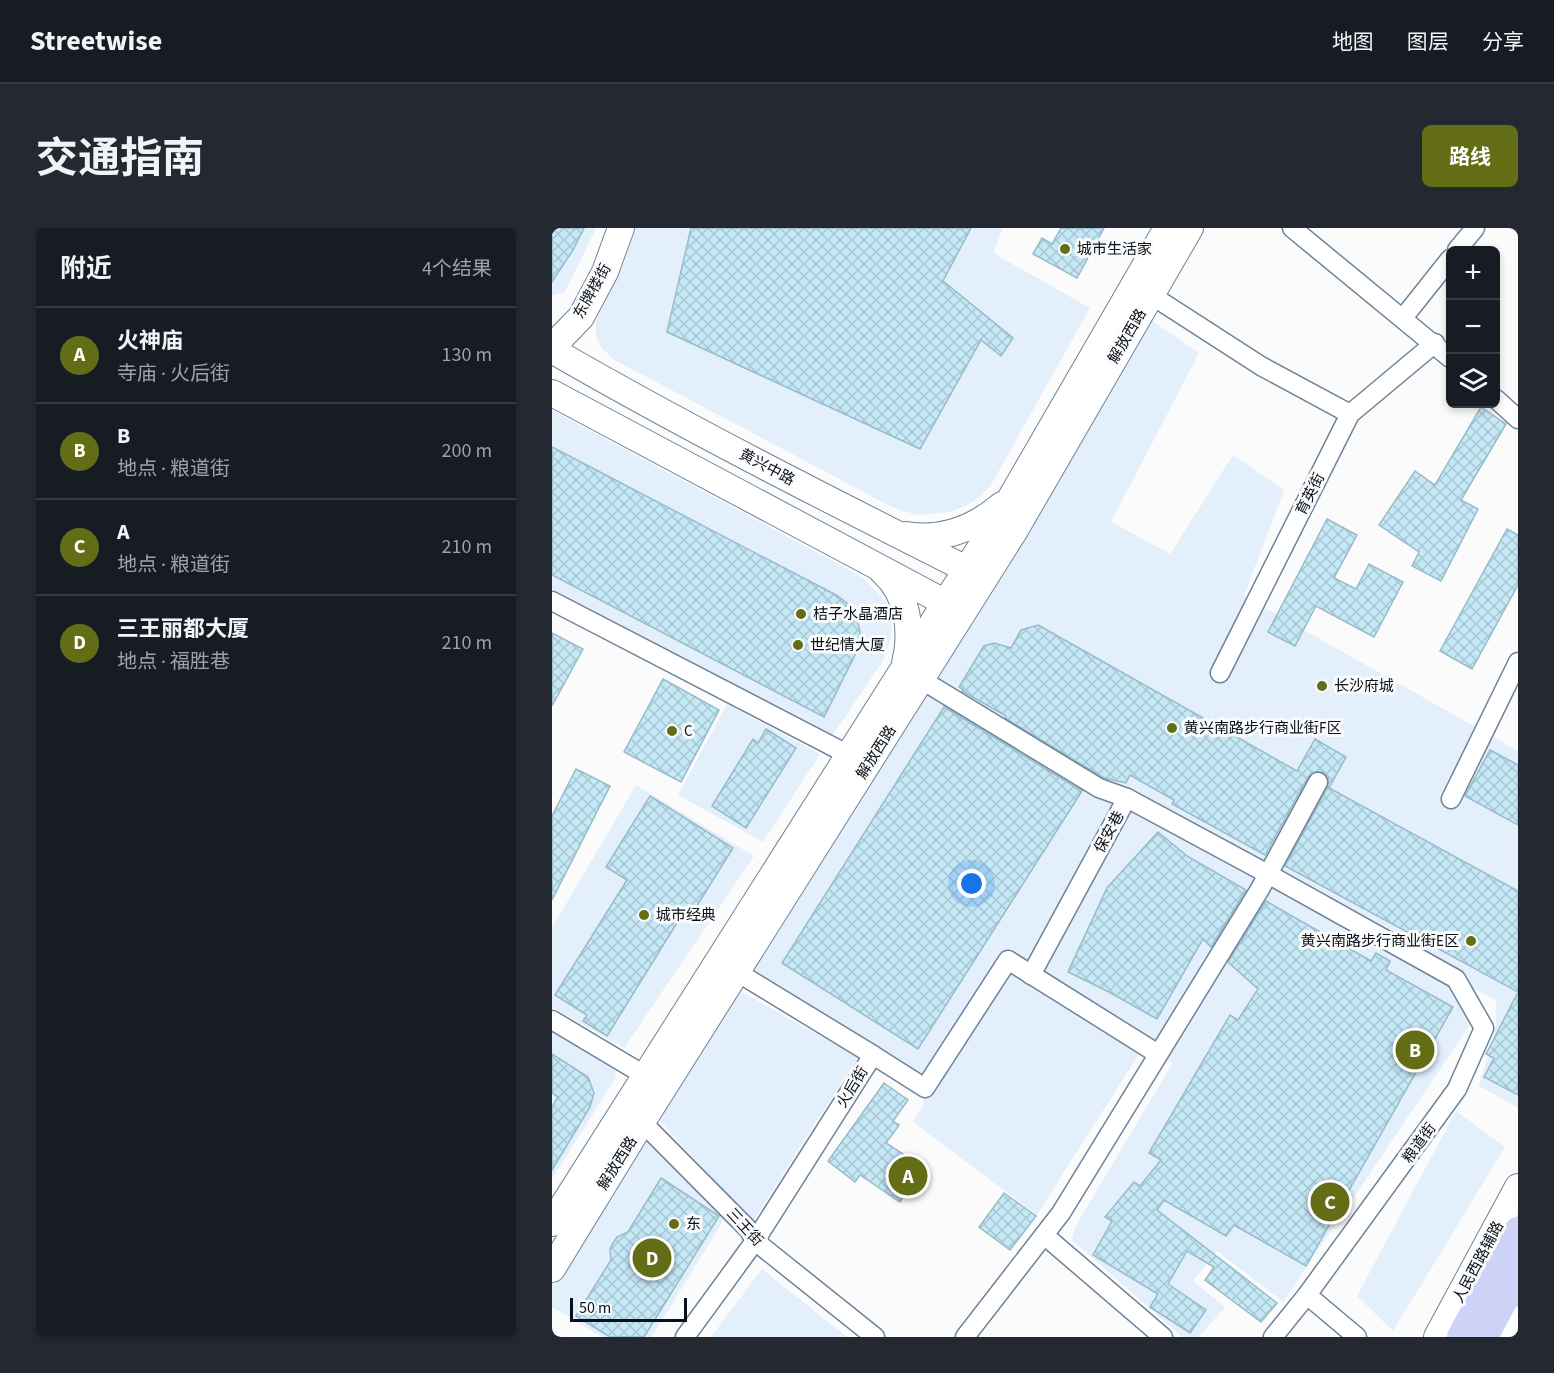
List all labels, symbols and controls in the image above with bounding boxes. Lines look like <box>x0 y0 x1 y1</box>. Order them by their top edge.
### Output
text: Streetwise <box>30 21 162 61</box>
text: 地图 <box>1332 27 1374 57</box>
text: 图层 <box>1407 27 1449 57</box>
text: 分享 <box>1482 27 1524 57</box>
button: 路线 <box>1422 125 1518 187</box>
text: 交通指南 <box>36 129 204 189</box>
place label: 城市生活家 <box>1077 239 1152 260</box>
marker: 城市生活家 <box>1058 242 1072 256</box>
map controls <box>1446 246 1500 408</box>
button: + <box>1446 246 1500 300</box>
text: 附近 <box>60 250 112 287</box>
text: 4个结果 <box>422 255 492 283</box>
street label: 东牌楼街 <box>569 260 616 323</box>
button: − <box>1446 300 1500 354</box>
street label: 解放西路 <box>1103 305 1152 367</box>
text: 火神庙 <box>117 325 183 357</box>
text: A <box>74 341 85 369</box>
text: 130 m <box>442 341 492 369</box>
button: layers <box>1446 354 1500 408</box>
text: 寺庙 · 火后街 <box>117 360 230 388</box>
text: B <box>117 420 130 452</box>
text: B <box>73 437 86 465</box>
text: 200 m <box>442 437 492 465</box>
street label: 黄兴中路 <box>735 444 798 491</box>
text: 地点 · 粮道街 <box>117 455 230 483</box>
street label: 育英街 <box>1291 469 1330 519</box>
text: A <box>117 516 130 548</box>
text: C <box>74 533 85 561</box>
text: 210 m <box>442 533 492 561</box>
text: 地点 · 粮道街 <box>117 551 230 579</box>
place label: 桔子水晶酒店 <box>813 604 903 625</box>
marker: 桔子水晶酒店 <box>794 607 808 621</box>
text: 三王丽都大厦 <box>117 613 249 645</box>
text: D <box>73 629 86 657</box>
text: 210 m <box>442 629 492 657</box>
place label: 世纪情大厦 <box>810 635 885 656</box>
marker: 世纪情大厦 <box>791 638 805 652</box>
text: 地点 · 福胜巷 <box>117 648 230 676</box>
place label: 长沙府城 <box>1334 676 1394 697</box>
marker: 长沙府城 <box>1315 679 1329 693</box>
place label: 黄兴南路步行商业街F区 <box>1184 718 1341 739</box>
place label: C <box>684 721 693 742</box>
street label: 解放西路 <box>852 721 901 783</box>
marker: 黄兴南路步行商业街F区 <box>1165 721 1179 735</box>
marker: C <box>665 724 679 738</box>
street label: 保安巷 <box>1089 807 1130 857</box>
your location <box>957 869 986 898</box>
place label: 城市经典 <box>656 905 716 926</box>
marker: 城市经典 <box>637 908 651 922</box>
place label: 黄兴南路步行商业街E区 <box>1301 931 1459 952</box>
marker: 黄兴南路步行商业街E区 <box>1464 934 1478 948</box>
pin: B <box>1396 1028 1434 1072</box>
street label: 火后街 <box>832 1063 873 1112</box>
street label: 粮道街 <box>1398 1119 1441 1168</box>
street label: 解放西路 <box>593 1132 642 1194</box>
pin: A <box>888 1154 928 1198</box>
pin: C <box>1310 1180 1350 1224</box>
street label: 三王街 <box>722 1204 768 1251</box>
place label: 东 <box>686 1214 701 1235</box>
marker: 东 <box>667 1217 681 1231</box>
street label: 人民西路辅路 <box>1448 1218 1509 1307</box>
pin: D <box>632 1236 672 1280</box>
scale bar <box>570 1295 687 1322</box>
text: 50 m <box>579 1297 611 1319</box>

